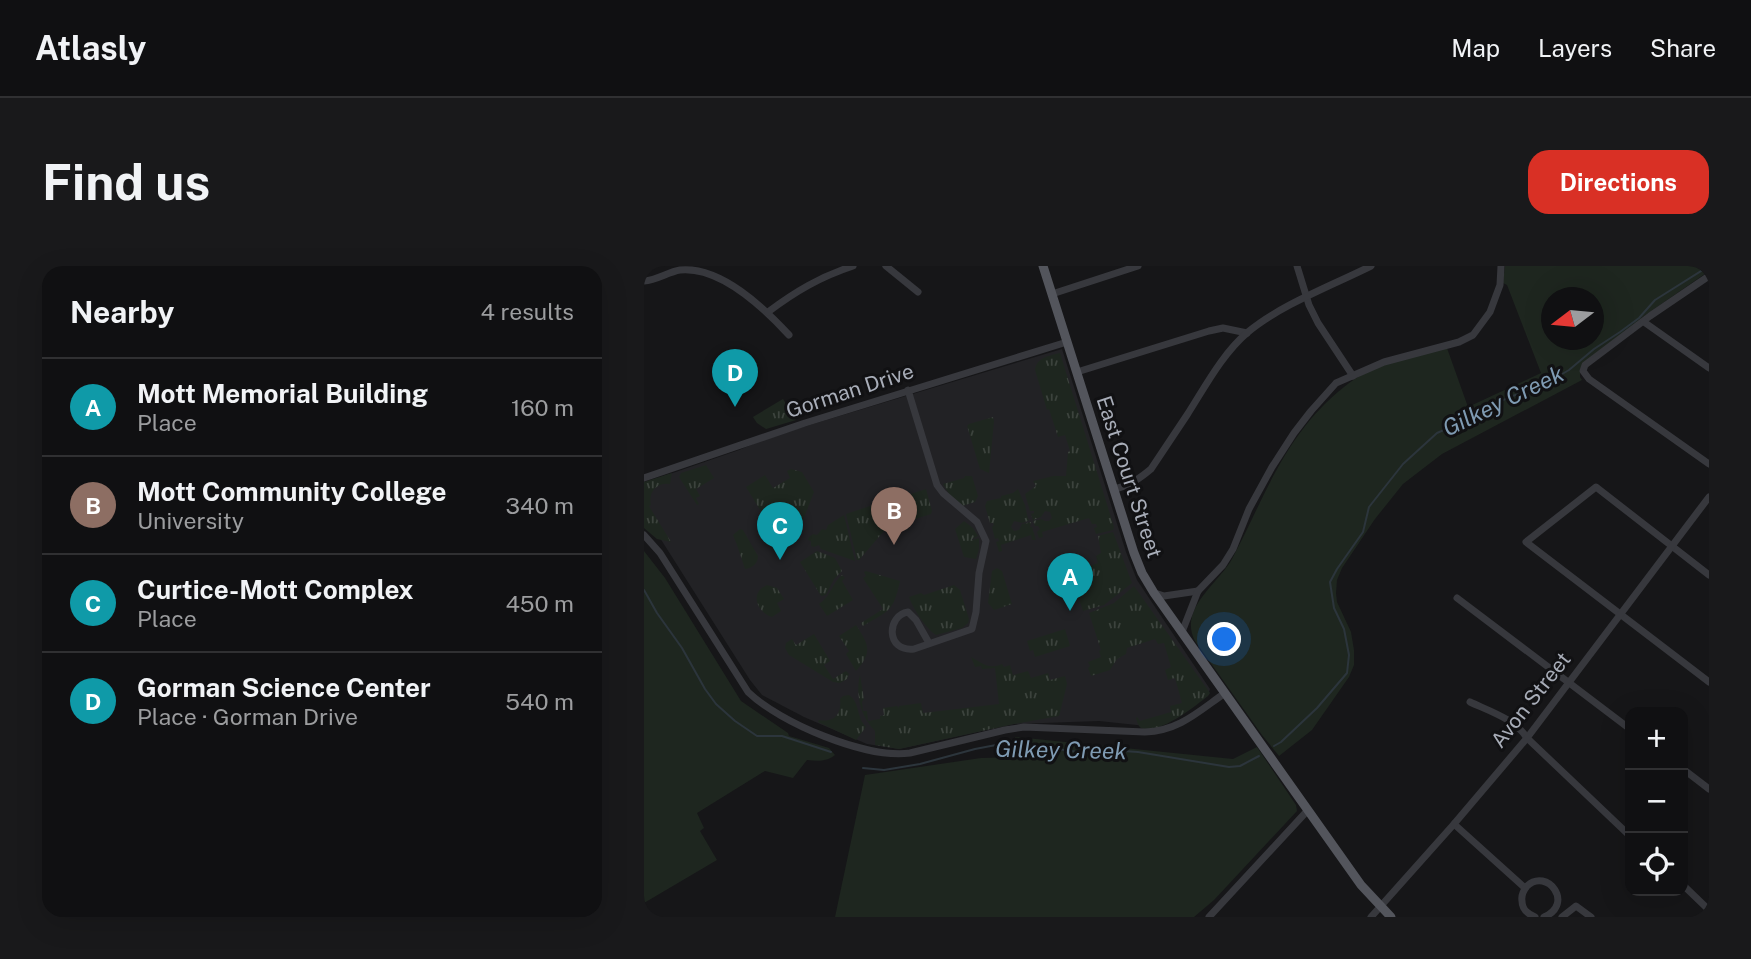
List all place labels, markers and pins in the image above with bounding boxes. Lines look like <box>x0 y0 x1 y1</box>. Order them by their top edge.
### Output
pin: D <box>712 349 758 407</box>
pin: B <box>871 487 917 545</box>
pin: C <box>757 502 803 560</box>
pin: A <box>1047 553 1093 611</box>

